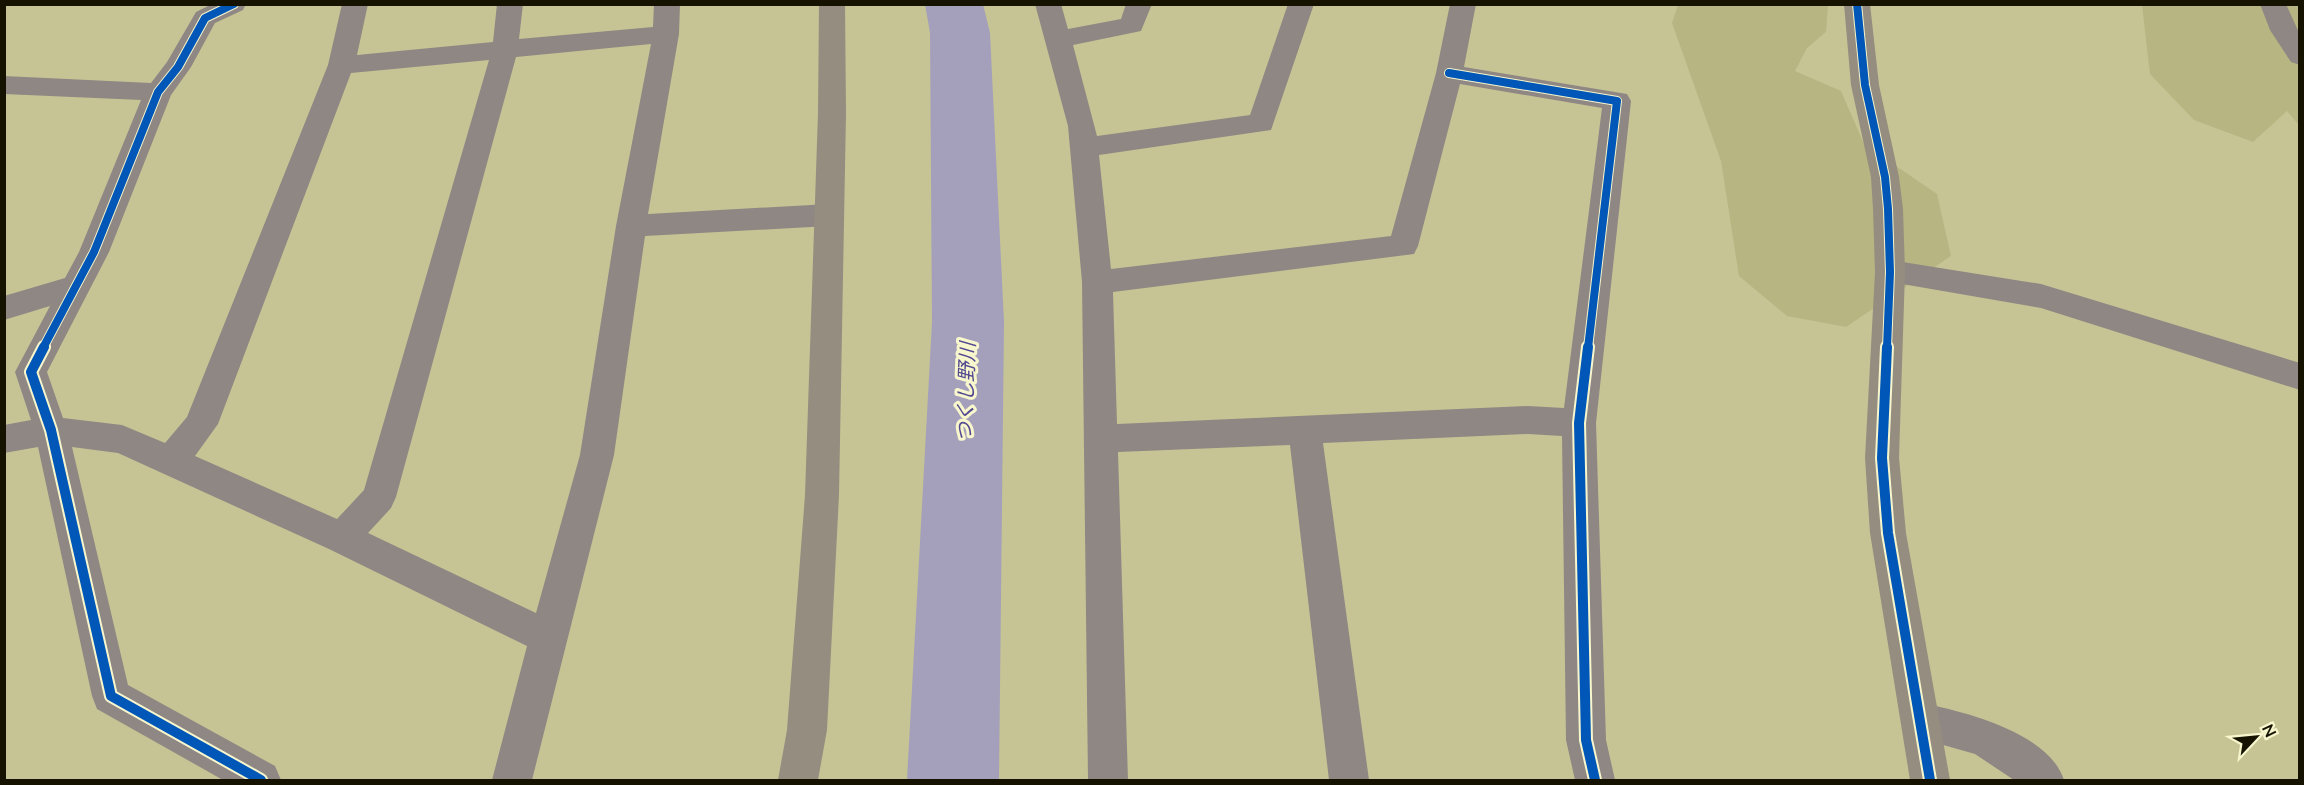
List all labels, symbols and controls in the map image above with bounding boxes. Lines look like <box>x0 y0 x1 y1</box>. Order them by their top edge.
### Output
water label: つくし野川 <box>951 340 982 442</box>
north arrow <box>2226 707 2286 767</box>
text: N <box>2256 721 2281 741</box>

